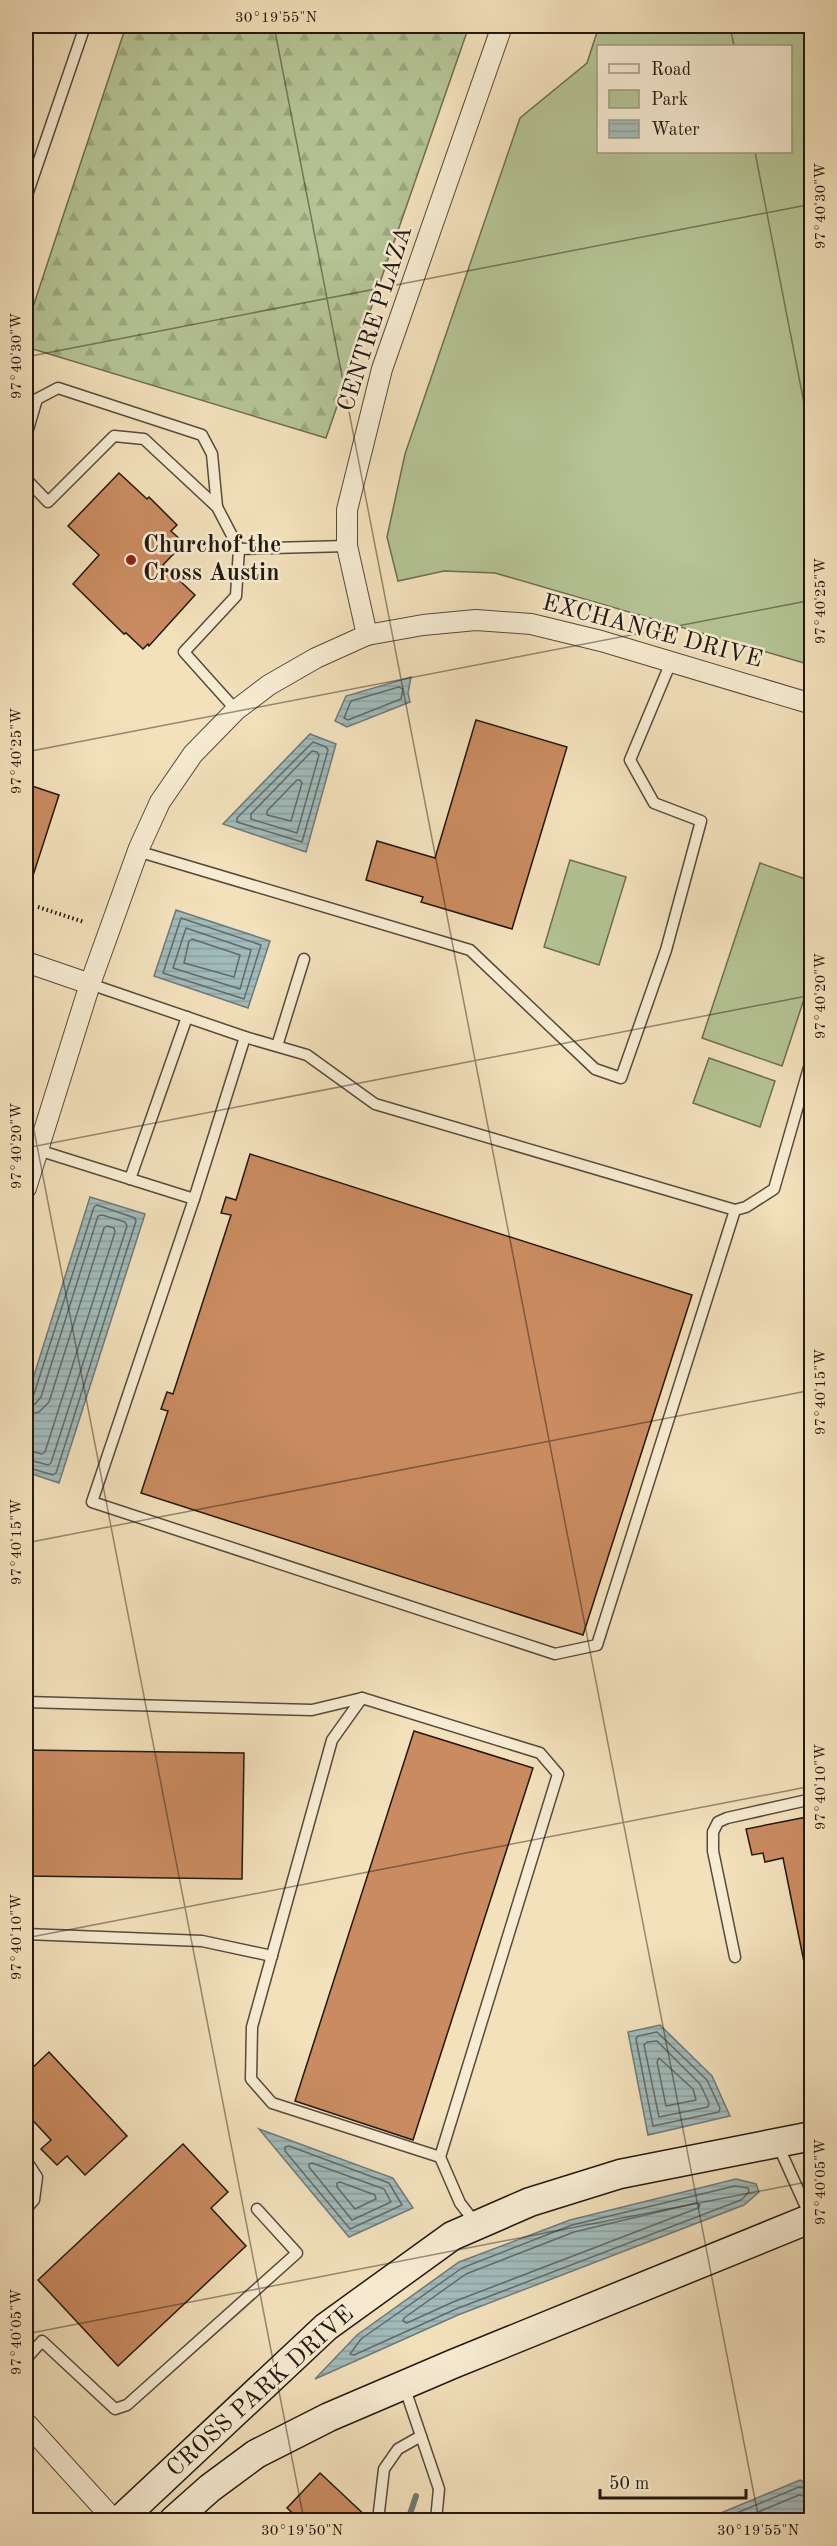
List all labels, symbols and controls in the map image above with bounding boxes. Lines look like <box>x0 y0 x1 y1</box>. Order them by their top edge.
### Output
text: 30°19'55"N <box>235 11 317 26</box>
legend <box>597 45 792 153</box>
text: Road <box>651 61 691 79</box>
text: Park <box>651 91 688 109</box>
text: Water <box>651 121 700 139</box>
text: 97°40'30"W <box>814 163 829 249</box>
street label: CENTRE PLAZA <box>335 223 417 415</box>
text: 97°40'30"W <box>10 313 25 399</box>
place label: Churchof the Cross Austin <box>143 534 281 586</box>
marker: Churchof the Cross Austin <box>124 553 138 567</box>
text: 97°40'25"W <box>814 558 829 644</box>
street label: EXCHANGE DRIVE <box>539 591 765 673</box>
text: 97°40'25"W <box>10 708 25 794</box>
text: 97°40'20"W <box>814 953 829 1039</box>
text: 97°40'20"W <box>10 1103 25 1189</box>
text: 97°40'15"W <box>814 1349 829 1435</box>
text: 97°40'15"W <box>10 1499 25 1585</box>
text: 97°40'10"W <box>814 1744 829 1830</box>
text: 97°40'10"W <box>10 1894 25 1980</box>
text: 97°40'05"W <box>814 2139 829 2225</box>
text: 97°40'05"W <box>10 2289 25 2375</box>
street label: CROSS PARK DRIVE <box>163 2302 359 2482</box>
scale bar <box>600 2462 746 2500</box>
text: 50 m <box>609 2475 649 2493</box>
text: 30°19'50"N <box>261 2524 343 2539</box>
text: 30°19'55"N <box>717 2524 799 2539</box>

